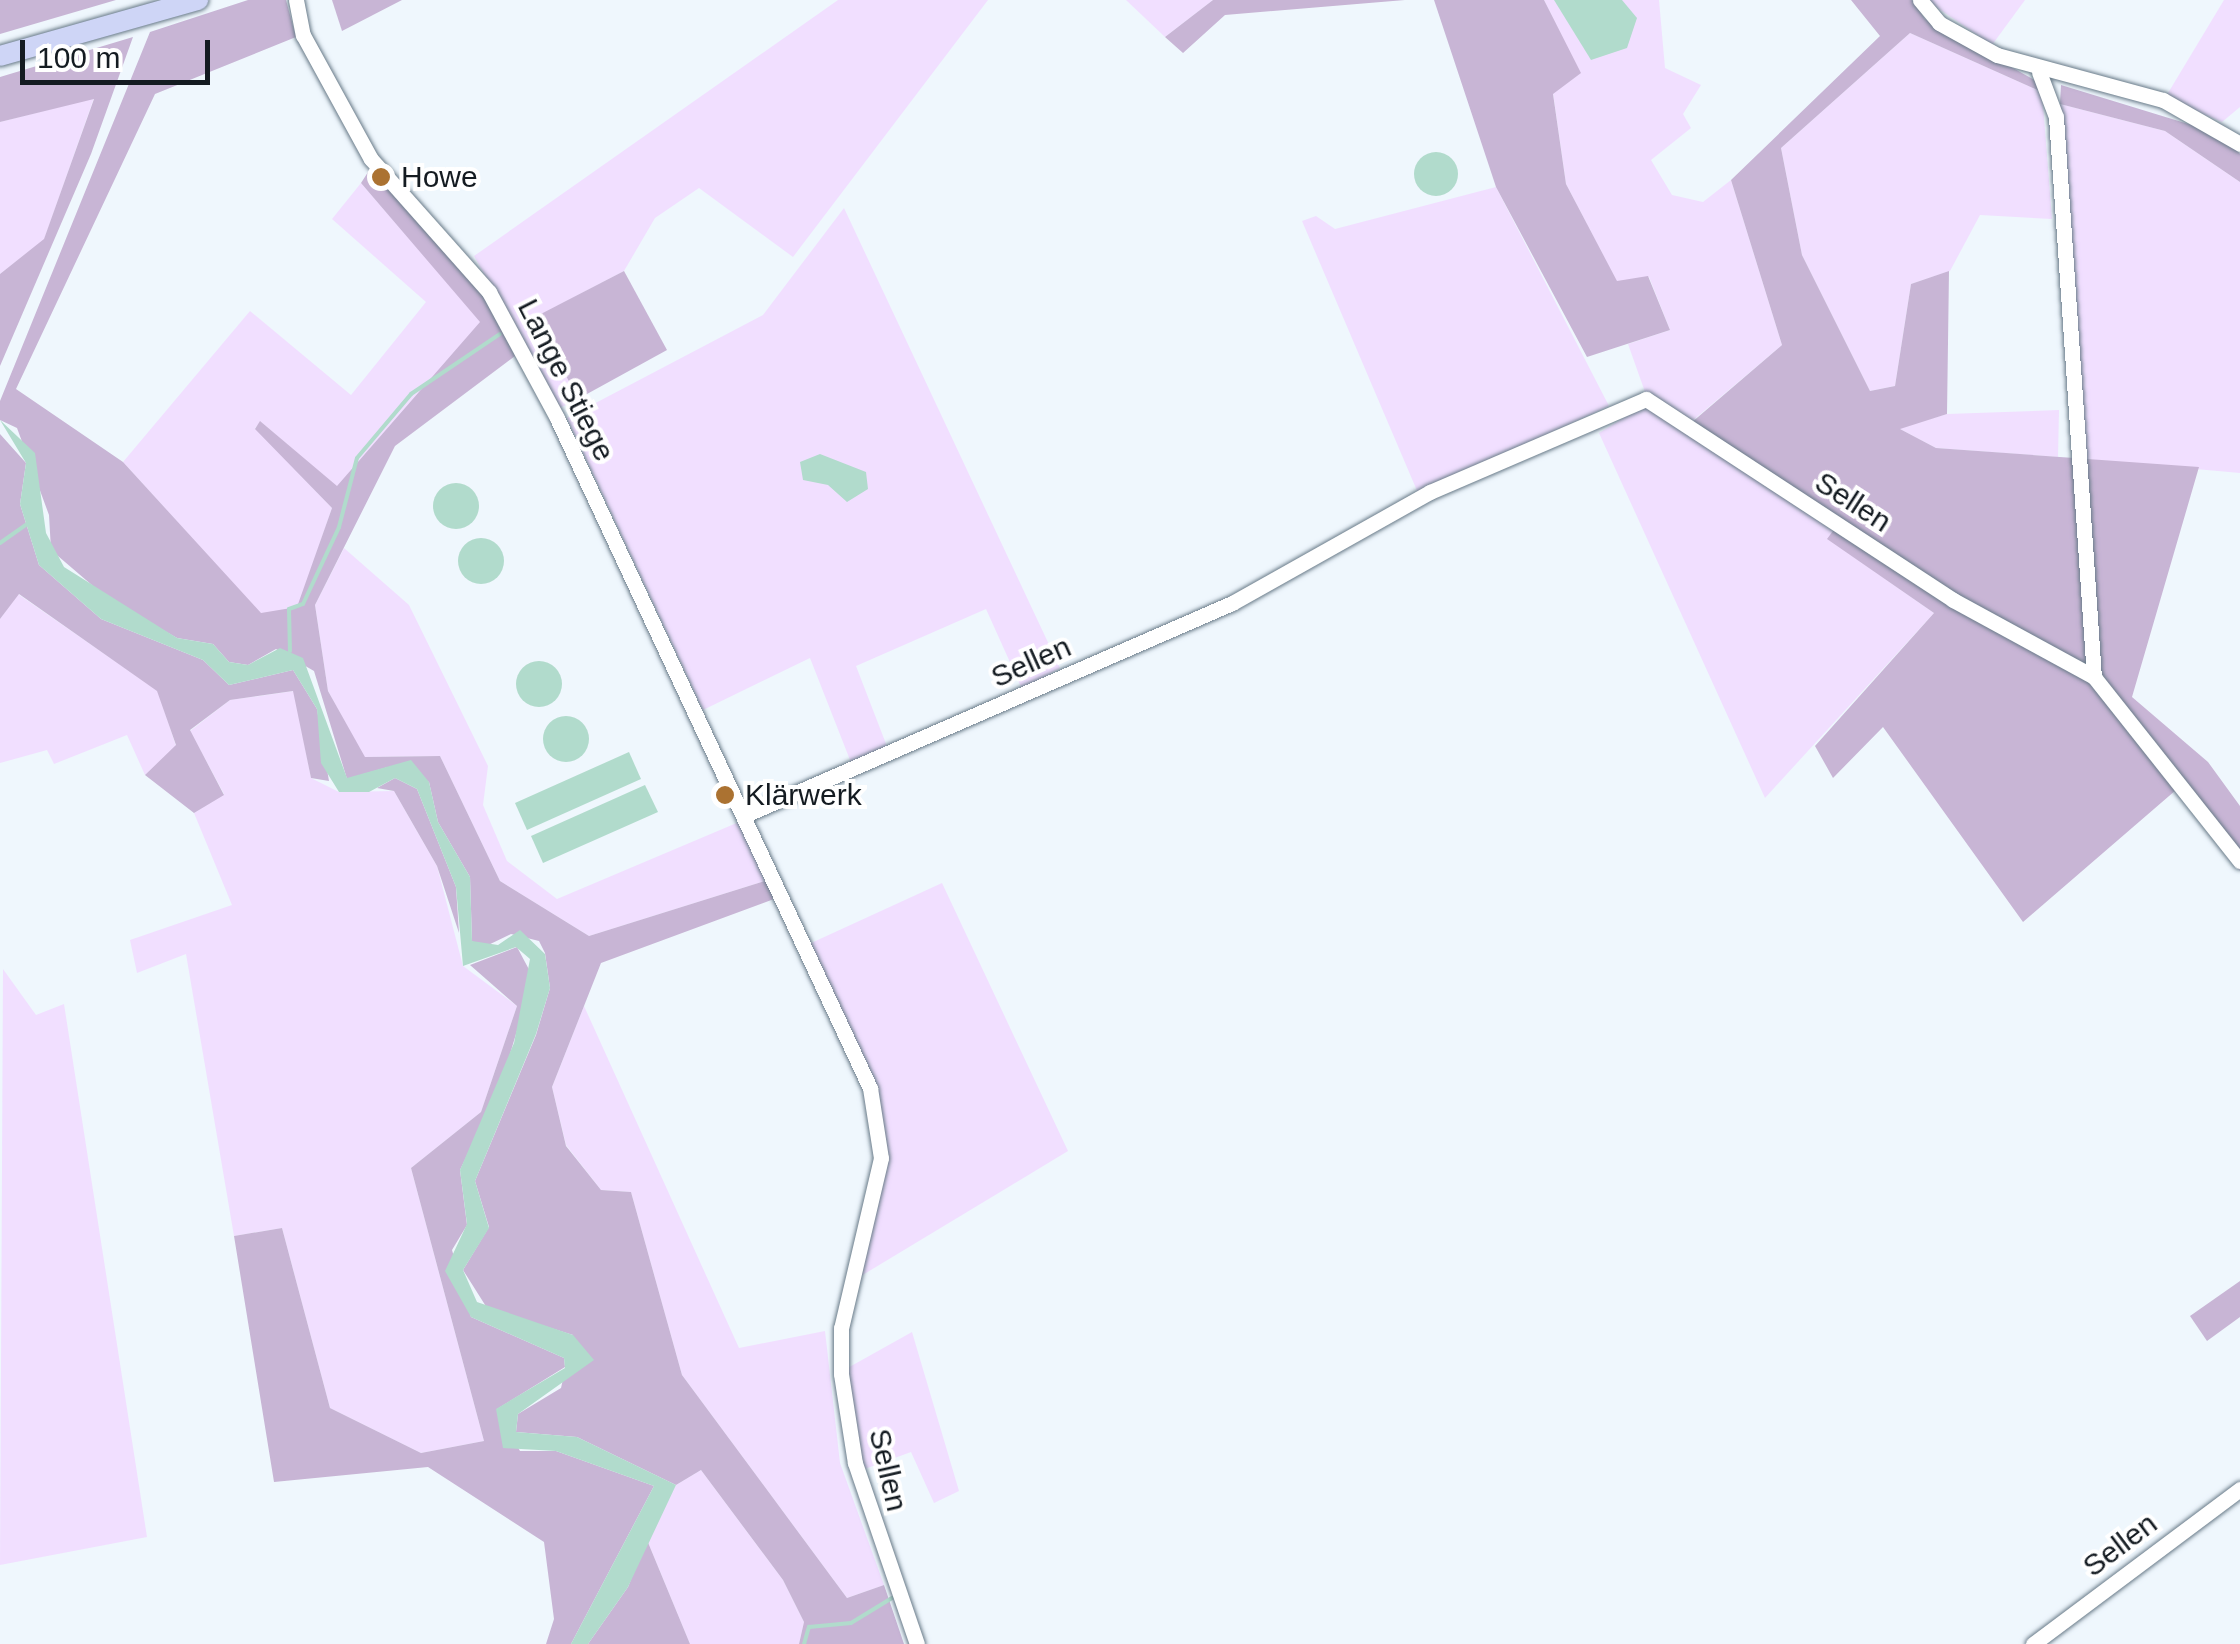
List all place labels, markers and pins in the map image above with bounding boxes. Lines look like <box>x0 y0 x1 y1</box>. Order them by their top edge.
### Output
place label: Howe <box>401 159 478 195</box>
marker: Howe <box>370 166 392 188</box>
place label: Klärwerk <box>745 777 862 813</box>
marker: Klärwerk <box>714 784 736 806</box>

